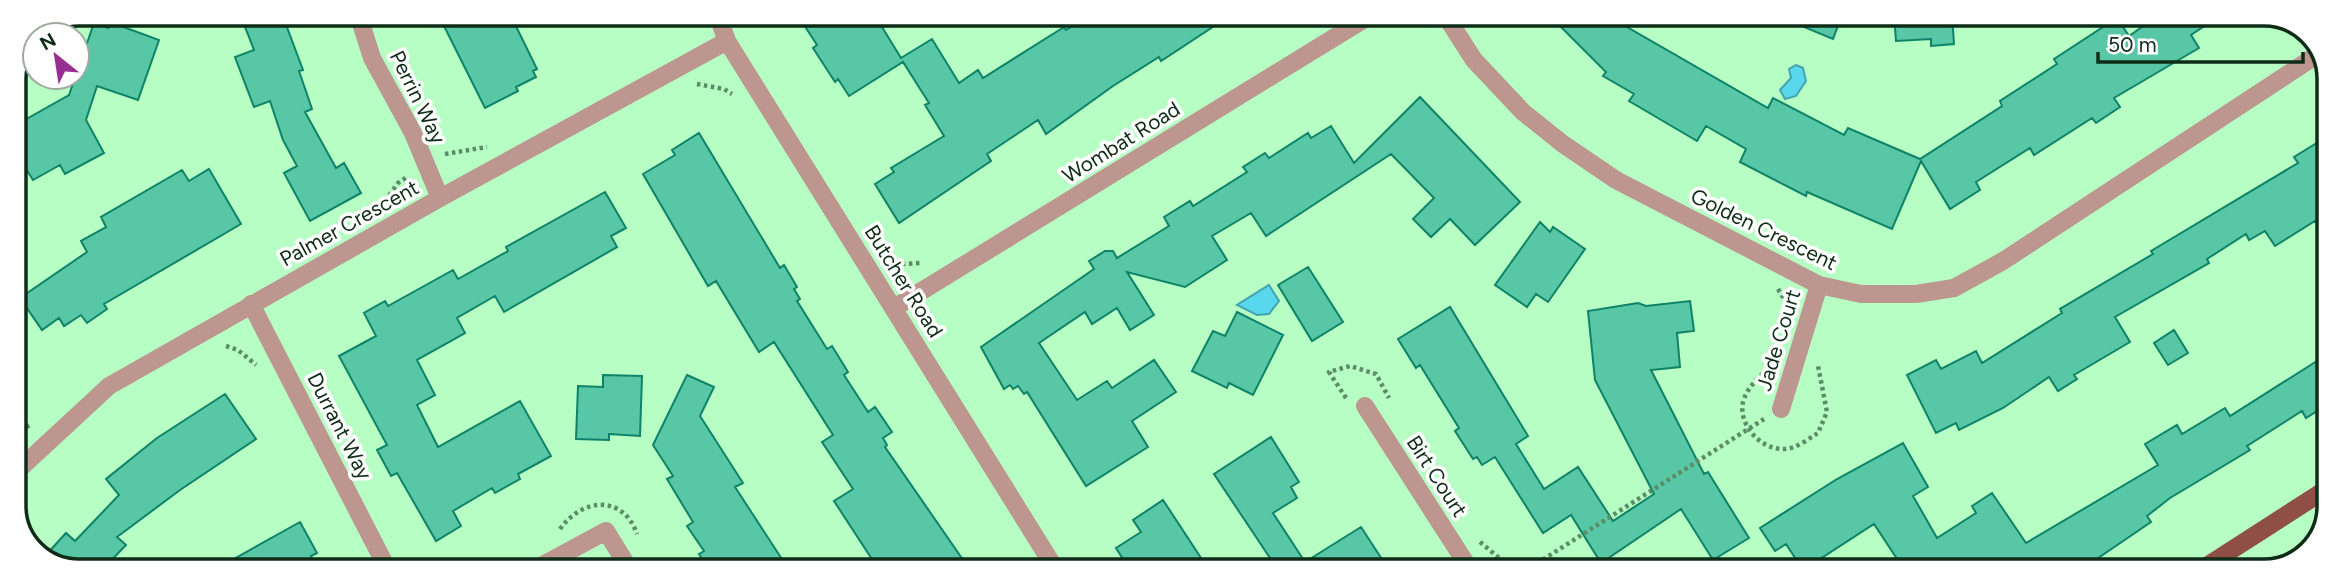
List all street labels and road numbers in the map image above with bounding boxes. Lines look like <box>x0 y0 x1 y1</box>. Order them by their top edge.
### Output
street label: Perrin Way <box>385 46 451 148</box>
street label: Wombat Road <box>1058 96 1184 188</box>
street label: Palmer Crescent <box>275 174 423 271</box>
street label: Golden Crescent <box>1687 183 1841 275</box>
street label: Butcher Road <box>860 220 948 342</box>
street label: Jade Court <box>1751 286 1805 394</box>
street label: Durrant Way <box>302 368 378 484</box>
street label: Birt Court <box>1401 431 1473 521</box>

